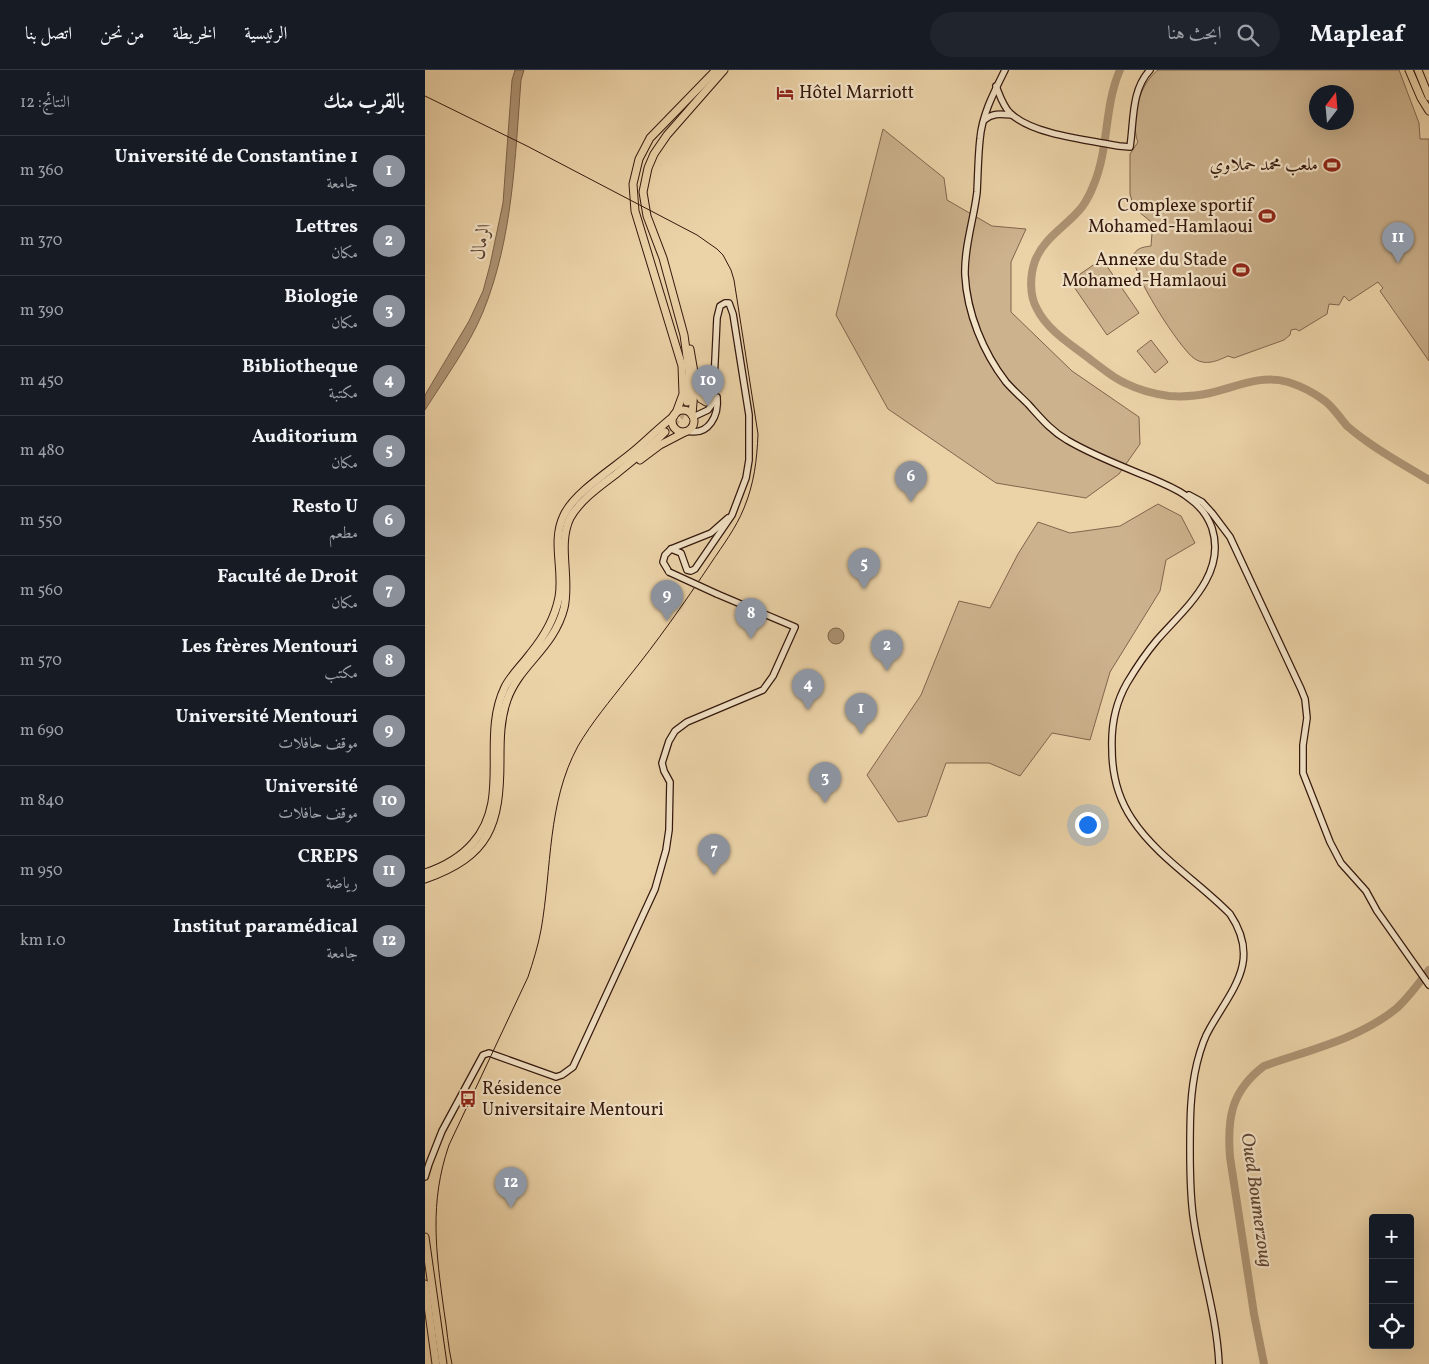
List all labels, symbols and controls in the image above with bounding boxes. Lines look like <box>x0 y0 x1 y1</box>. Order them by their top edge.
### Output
search box <box>930 12 1280 57</box>
text: Mapleaf <box>1310 18 1404 52</box>
text: ابحث هنا <box>1167 21 1222 47</box>
icon: search <box>1234 21 1262 49</box>
text: اتصل بنا <box>25 22 72 47</box>
text: من نحن <box>100 22 144 47</box>
text: الخريطة <box>172 22 216 47</box>
text: الرئيسية <box>244 22 287 47</box>
place label: Hôtel Marriott <box>799 81 914 106</box>
hotel icon: Hôtel Marriott <box>775 83 795 103</box>
north arrow <box>1309 85 1354 130</box>
text: بالقرب منك <box>323 88 405 117</box>
text: النتائج: 12 <box>20 92 70 114</box>
text: Université de Constantine 1 <box>115 144 358 170</box>
place label: ملعب محمد حملاوي <box>1210 153 1318 179</box>
sports icon: ملعب محمد حملاوي <box>1322 155 1342 175</box>
text: 360 m <box>20 160 63 182</box>
text: 1 <box>386 160 392 182</box>
text: جامعة <box>326 173 358 195</box>
place label: Complexe sportif Mohamed-Hamlaoui <box>1088 194 1255 240</box>
sports icon: Complexe sportif Mohamed-Hamlaoui <box>1257 206 1277 226</box>
text: Lettres <box>295 214 358 240</box>
water label: الرمال <box>465 220 499 262</box>
pin: 11 <box>1382 222 1414 263</box>
text: 370 m <box>20 230 62 252</box>
text: 2 <box>385 230 393 252</box>
text: مكان <box>331 243 358 265</box>
place label: Annexe du Stade Mohamed-Hamlaoui <box>1062 248 1227 294</box>
sports icon: Annexe du Stade Mohamed-Hamlaoui <box>1231 260 1251 280</box>
text: Biologie <box>284 284 358 310</box>
text: 390 m <box>20 300 64 322</box>
text: 3 <box>385 300 393 322</box>
text: مكان <box>331 313 358 335</box>
text: Bibliotheque <box>242 354 358 380</box>
pin: 10 <box>692 365 724 406</box>
text: 450 m <box>20 370 63 392</box>
text: 4 <box>384 370 394 392</box>
text: مكتبة <box>328 383 358 405</box>
text: Auditorium <box>252 424 358 450</box>
text: 480 m <box>20 440 64 462</box>
text: 5 <box>385 440 393 462</box>
text: مكان <box>331 453 358 475</box>
pin: 6 <box>895 461 927 502</box>
text: Resto U <box>292 494 358 520</box>
text: 550 m <box>20 510 62 532</box>
text: 6 <box>385 510 393 532</box>
text: مطعم <box>329 523 358 545</box>
pin: 5 <box>848 548 880 589</box>
text: Faculté de Droit <box>217 564 358 590</box>
text: 560 m <box>20 580 63 602</box>
text: 7 <box>385 580 393 602</box>
pin: 9 <box>651 580 683 621</box>
text: مكان <box>331 593 358 615</box>
pin: 8 <box>735 598 767 639</box>
pin: 2 <box>871 630 903 671</box>
text: Les frères Mentouri <box>181 634 358 660</box>
text: 570 m <box>20 650 62 672</box>
text: 8 <box>385 650 393 672</box>
text: مكتب <box>324 663 358 685</box>
pin: 4 <box>792 669 824 710</box>
pin: 1 <box>845 693 877 734</box>
text: Université Mentouri <box>176 704 358 730</box>
text: 690 m <box>20 720 64 742</box>
text: 9 <box>385 720 393 742</box>
text: موقف حافلات <box>278 733 358 755</box>
pin: 3 <box>809 762 841 803</box>
text: Université <box>265 774 358 800</box>
text: 840 m <box>20 790 64 812</box>
text: 10 <box>381 790 397 812</box>
text: موقف حافلات <box>278 803 358 825</box>
your location <box>1075 812 1101 838</box>
pin: 7 <box>698 834 730 875</box>
text: CREPS <box>298 844 358 870</box>
text: 950 m <box>20 860 63 882</box>
text: 11 <box>383 860 395 882</box>
text: رياضة <box>326 873 358 895</box>
text: Institut paramédical <box>173 914 358 940</box>
text: 1.0 km <box>20 930 66 952</box>
text: 12 <box>382 930 396 952</box>
text: جامعة <box>326 943 358 965</box>
place label: Résidence Universitaire Mentouri <box>482 1077 664 1123</box>
bus stop icon: Résidence Universitaire Mentouri <box>458 1089 478 1109</box>
water label: Oued Boumerzoug <box>1234 1131 1278 1269</box>
pin: 12 <box>495 1167 527 1208</box>
map controls <box>1369 1214 1414 1349</box>
button: + <box>1369 1214 1414 1259</box>
button: − <box>1369 1259 1414 1304</box>
button: locate <box>1369 1304 1414 1349</box>

